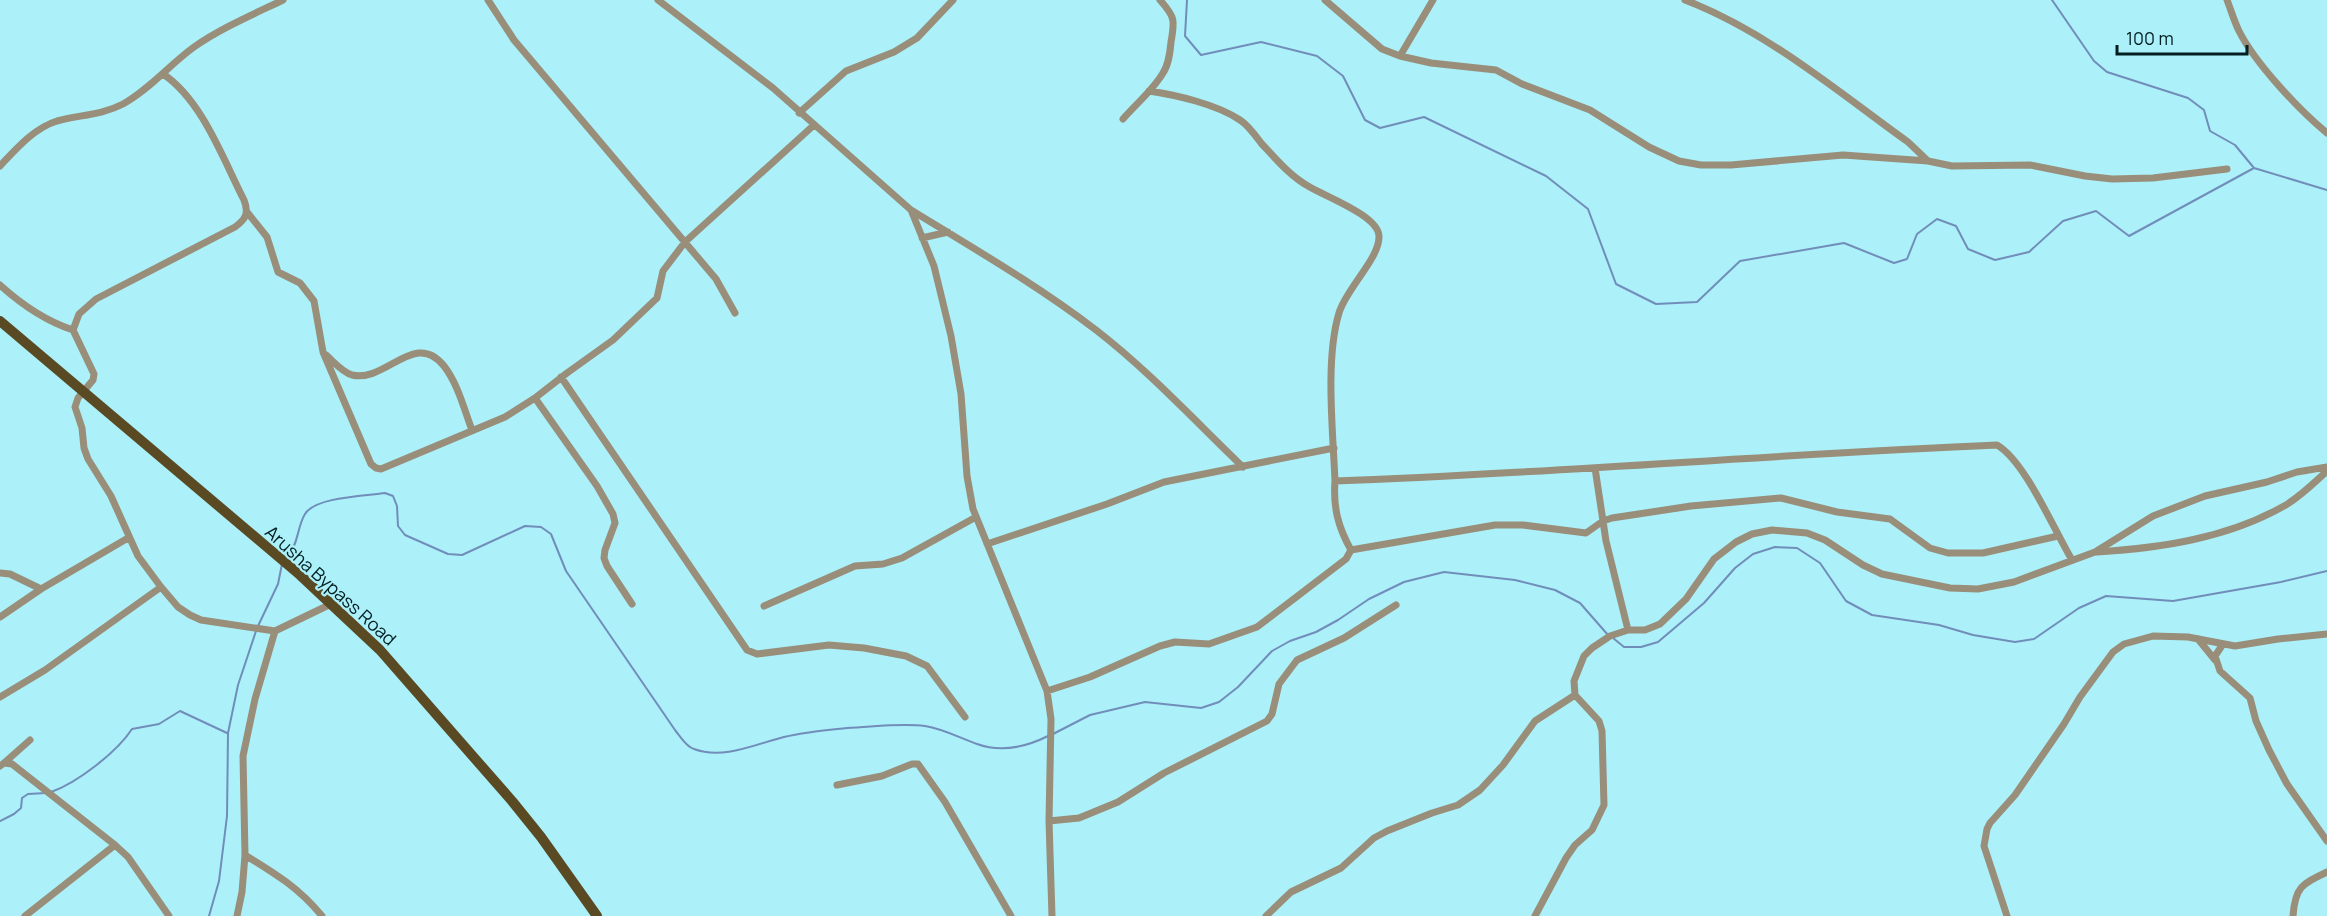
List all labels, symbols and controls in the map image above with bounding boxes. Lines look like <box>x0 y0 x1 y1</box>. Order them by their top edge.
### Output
scale bar <box>2117 18 2248 56</box>
text: 100 m <box>2126 26 2174 50</box>
street label: Arusha Bypass Road <box>260 520 402 650</box>

